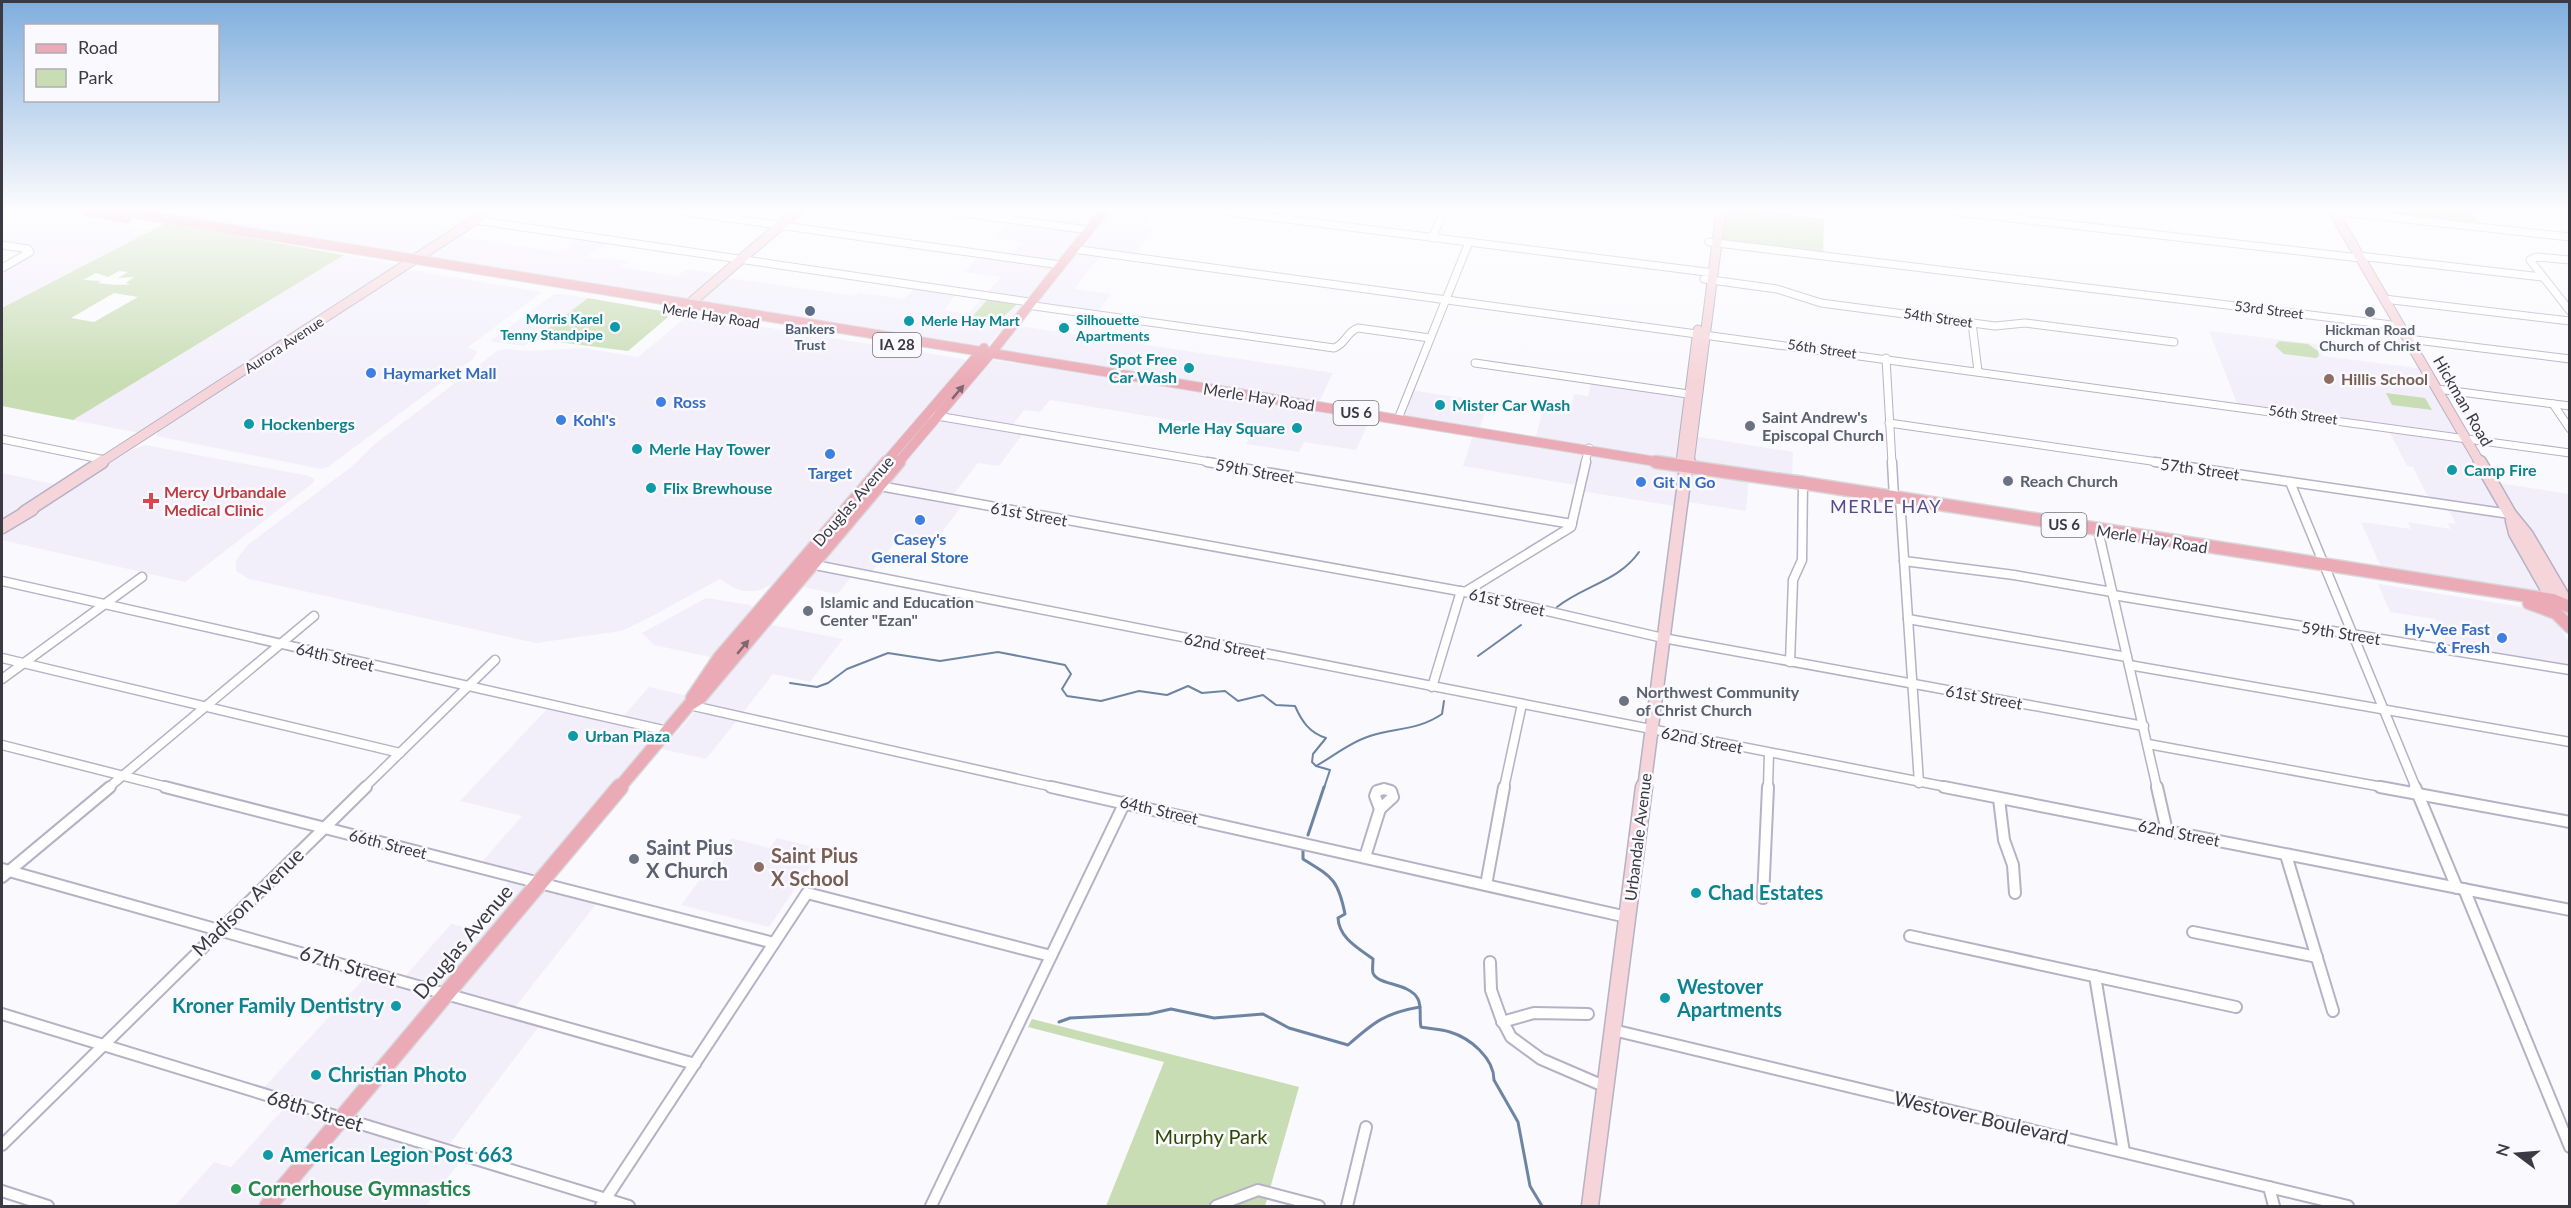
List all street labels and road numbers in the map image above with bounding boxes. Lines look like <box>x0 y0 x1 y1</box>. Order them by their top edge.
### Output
street label: 53rd Street <box>2234 297 2305 322</box>
street label: Merle Hay Road <box>661 299 761 332</box>
street label: 54th Street <box>1902 304 1974 331</box>
street label: Aurora Avenue <box>241 313 327 377</box>
road number: IA 28 <box>873 333 921 357</box>
street label: 56th Street <box>1786 335 1858 362</box>
street label: Hickman Road <box>2430 352 2497 449</box>
street label: Merle Hay Road <box>1202 378 1316 415</box>
road number: US 6 <box>1334 401 1378 425</box>
street label: 56th Street <box>2267 401 2339 428</box>
street label: Douglas Avenue <box>808 452 897 550</box>
street label: 59th Street <box>1214 454 1296 487</box>
street label: 57th Street <box>2159 454 2241 483</box>
street label: 61st Street <box>989 497 1069 530</box>
road number: US 6 <box>2042 513 2086 537</box>
street label: Merle Hay Road <box>2095 520 2209 557</box>
street label: 61st Street <box>1467 584 1547 620</box>
street label: 59th Street <box>2300 617 2382 648</box>
street label: 62nd Street <box>1183 628 1268 663</box>
street label: 64th Street <box>294 638 376 675</box>
street label: 61st Street <box>1944 680 2024 713</box>
street label: 62nd Street <box>1660 722 1745 757</box>
street label: Urbandale Avenue <box>1620 772 1655 902</box>
street label: 64th Street <box>1118 791 1200 828</box>
street label: 62nd Street <box>2137 815 2222 850</box>
street label: 66th Street <box>347 825 429 862</box>
street label: Madison Avenue <box>186 842 308 961</box>
street label: Douglas Avenue <box>407 879 517 1003</box>
street label: 67th Street <box>297 940 399 990</box>
street label: 68th Street <box>264 1084 366 1136</box>
street label: Westover Boulevard <box>1892 1085 2071 1149</box>

